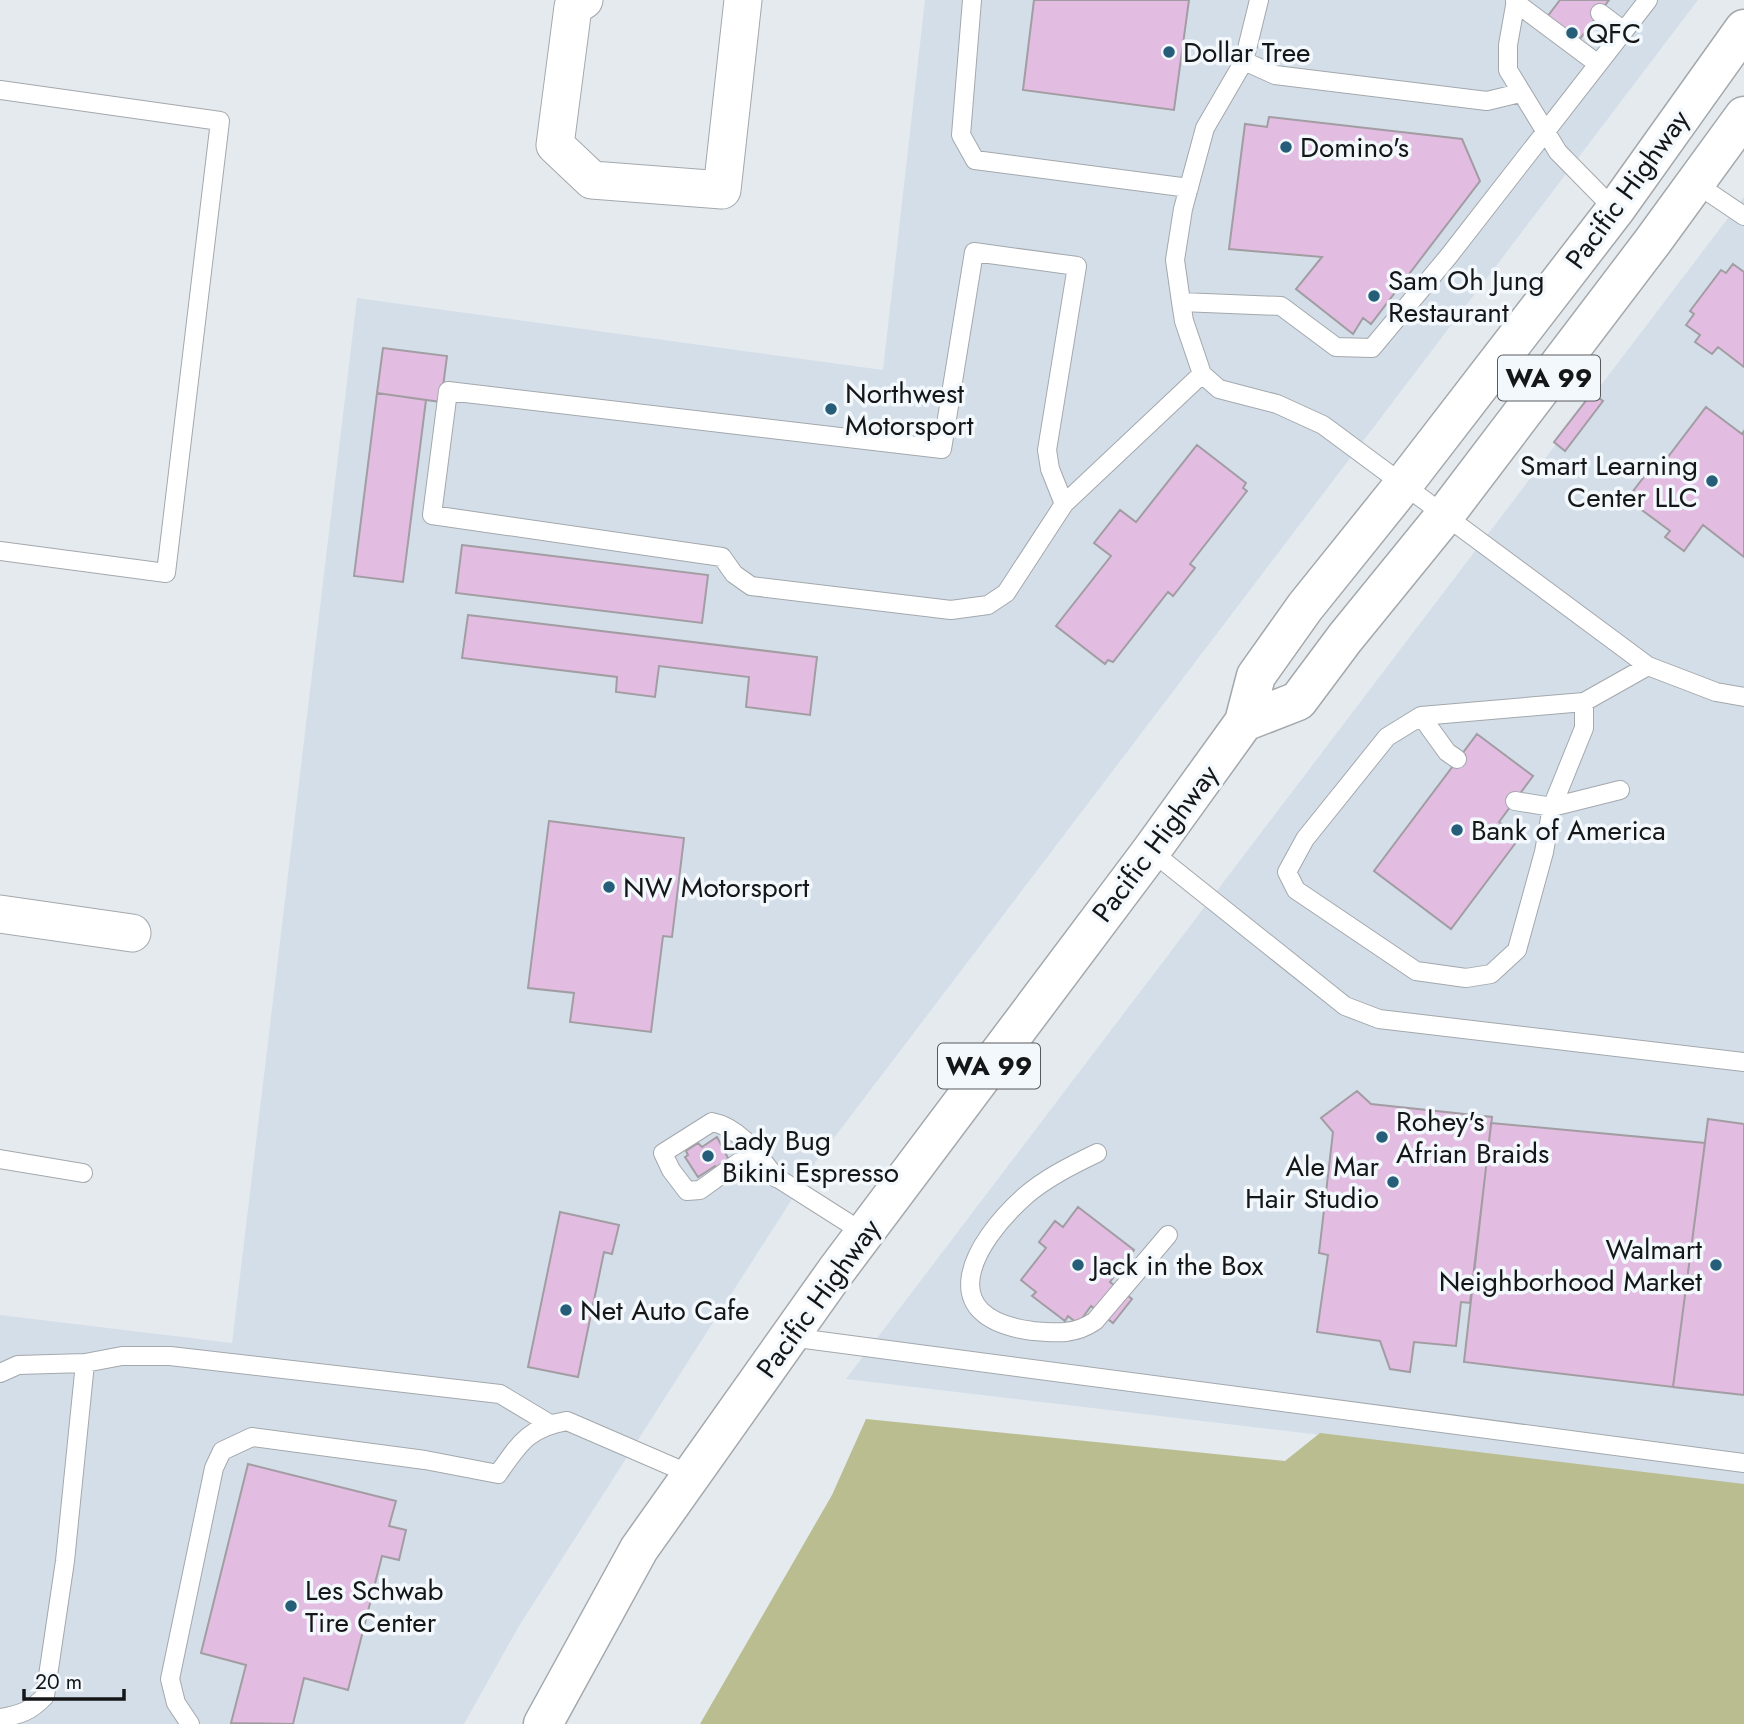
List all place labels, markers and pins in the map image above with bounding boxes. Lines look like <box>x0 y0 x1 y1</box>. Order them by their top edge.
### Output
place label: QFC <box>1586 13 1641 54</box>
marker: QFC <box>1564 25 1580 41</box>
place label: Dollar Tree <box>1183 32 1311 73</box>
marker: Dollar Tree <box>1161 44 1177 60</box>
place label: Domino's <box>1300 127 1409 168</box>
marker: Domino's <box>1278 139 1294 155</box>
place label: Sam Oh Jung Restaurant <box>1388 260 1544 333</box>
marker: Sam Oh Jung Restaurant <box>1366 288 1382 304</box>
place label: Northwest Motorsport <box>845 373 974 446</box>
marker: Northwest Motorsport <box>823 401 839 417</box>
place label: Smart Learning Center LLC <box>1520 445 1698 518</box>
marker: Smart Learning Center LLC <box>1704 473 1720 489</box>
place label: Bank of America <box>1471 810 1666 851</box>
marker: Bank of America <box>1449 822 1465 838</box>
place label: NW Motorsport <box>623 867 810 908</box>
marker: NW Motorsport <box>601 879 617 895</box>
place label: Rohey's Afrian Braids <box>1396 1101 1549 1174</box>
place label: Lady Bug Bikini Espresso <box>722 1120 899 1193</box>
marker: Rohey's Afrian Braids <box>1374 1129 1390 1145</box>
place label: Ale Mar Hair Studio <box>1245 1146 1379 1219</box>
marker: Lady Bug Bikini Espresso <box>700 1148 716 1164</box>
marker: Ale Mar Hair Studio <box>1385 1174 1401 1190</box>
place label: Walmart Neighborhood Market <box>1439 1229 1702 1302</box>
place label: Jack in the Box <box>1088 1245 1263 1286</box>
marker: Jack in the Box <box>1070 1257 1086 1273</box>
marker: Walmart Neighborhood Market <box>1708 1257 1724 1273</box>
place label: Net Auto Cafe <box>580 1290 749 1331</box>
marker: Net Auto Cafe <box>558 1302 574 1318</box>
place label: Les Schwab Tire Center <box>305 1570 443 1643</box>
marker: Les Schwab Tire Center <box>283 1598 299 1614</box>

